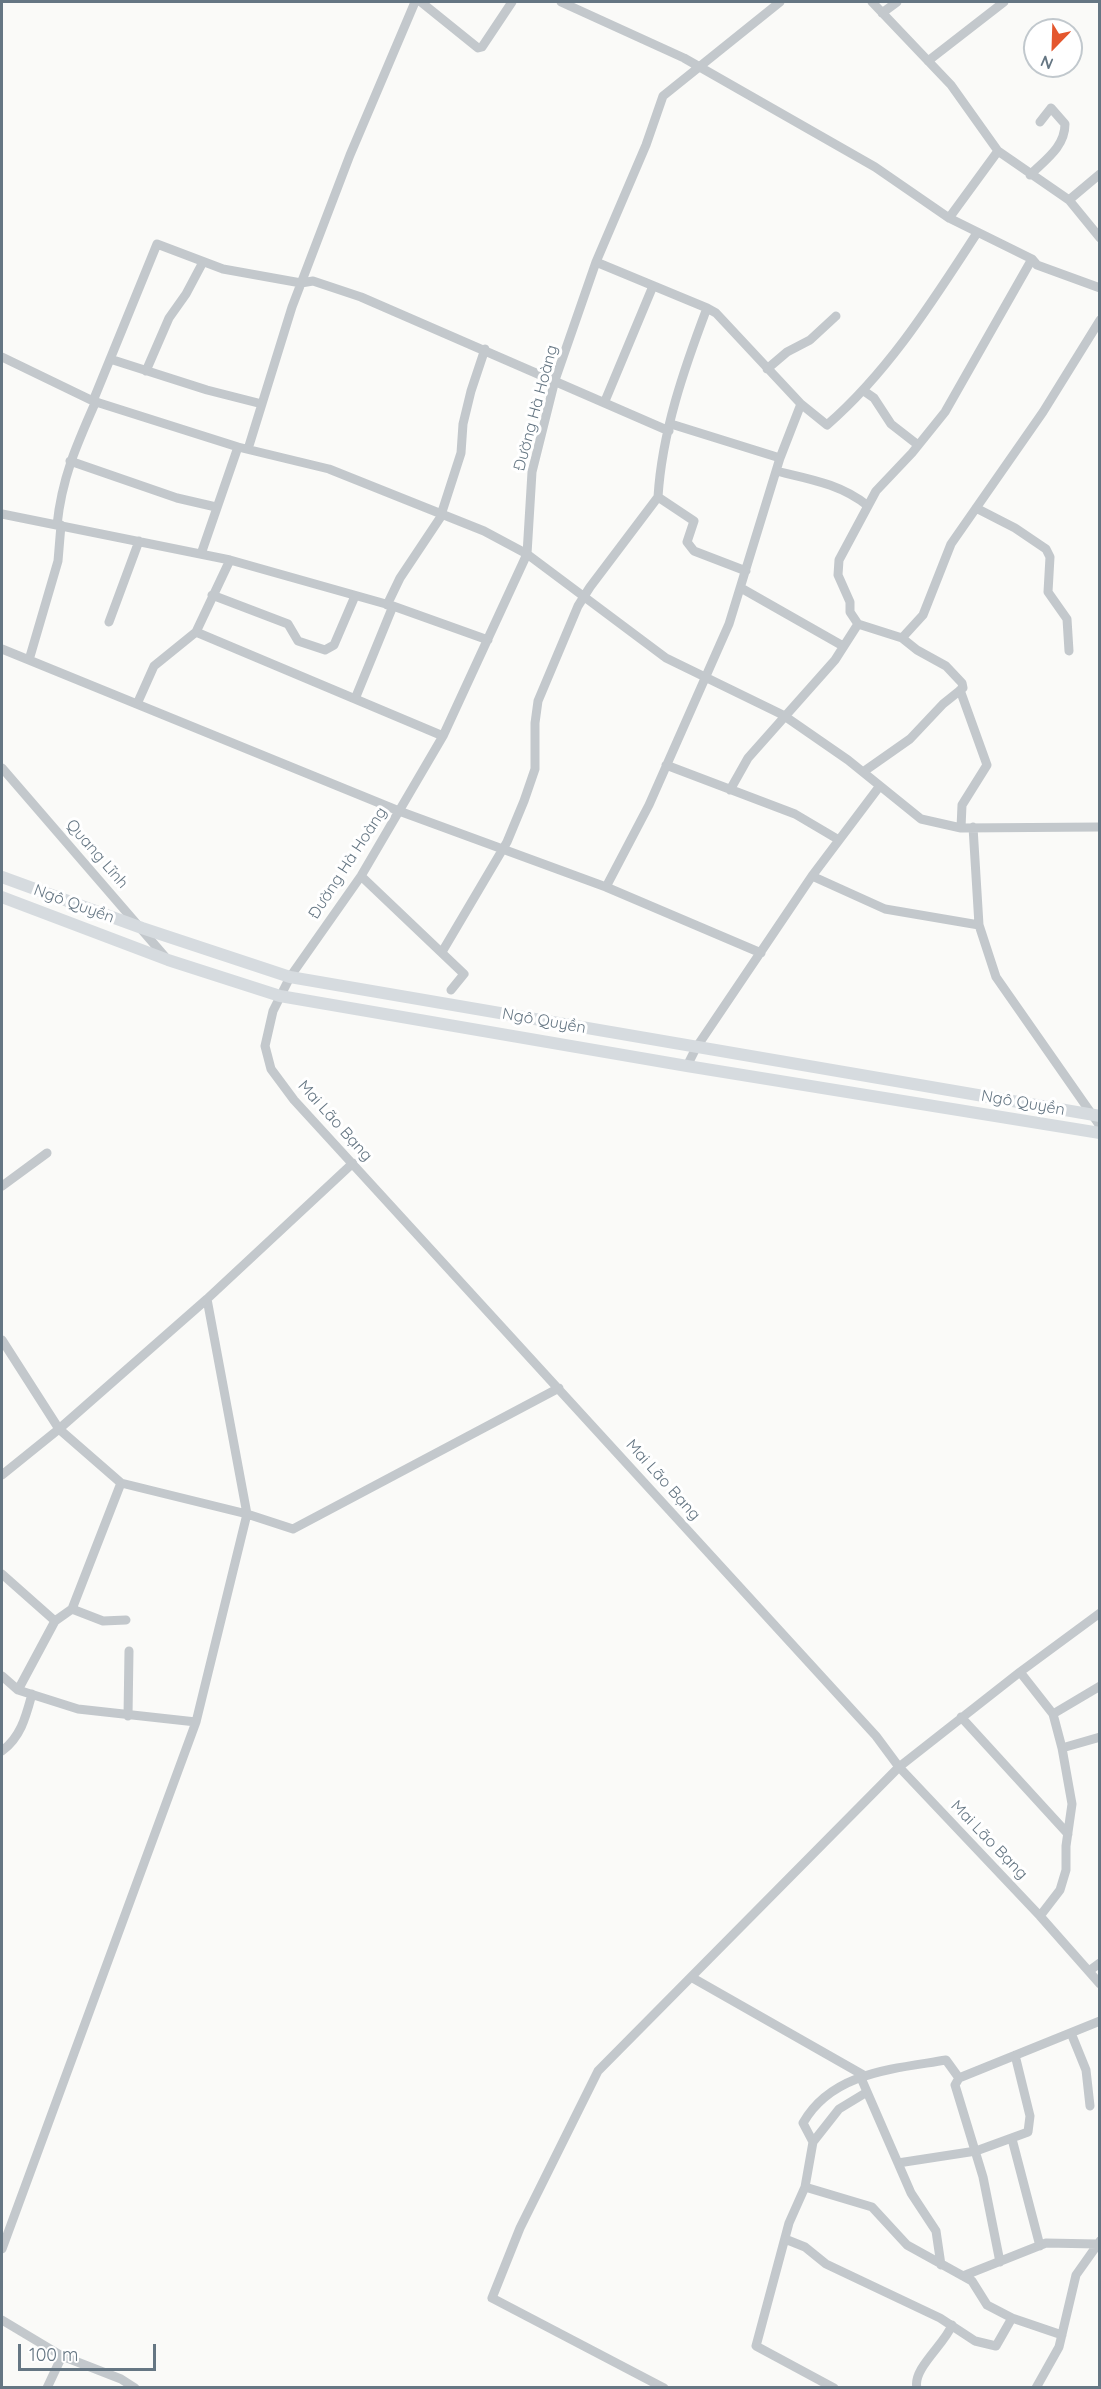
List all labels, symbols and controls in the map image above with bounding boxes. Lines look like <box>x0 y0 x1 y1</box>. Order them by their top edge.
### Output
north arrow <box>1023 18 1083 78</box>
text: N <box>1037 51 1056 74</box>
street label: Đường Hà Hoàng <box>510 343 562 473</box>
street label: Đường Hà Hoàng <box>305 803 391 923</box>
street label: Quang Lĩnh <box>62 816 132 892</box>
street label: Ngô Quyền <box>31 881 117 927</box>
street label: Ngô Quyền <box>501 1004 587 1038</box>
street label: Mai Lão Bạng <box>294 1077 376 1165</box>
street label: Ngô Quyền <box>980 1086 1066 1120</box>
street label: Mai Lão Bạng <box>622 1436 704 1524</box>
street label: Mai Lão Bạng <box>947 1797 1031 1883</box>
scale bar <box>21 2332 159 2370</box>
text: 100 m <box>29 2343 78 2366</box>

